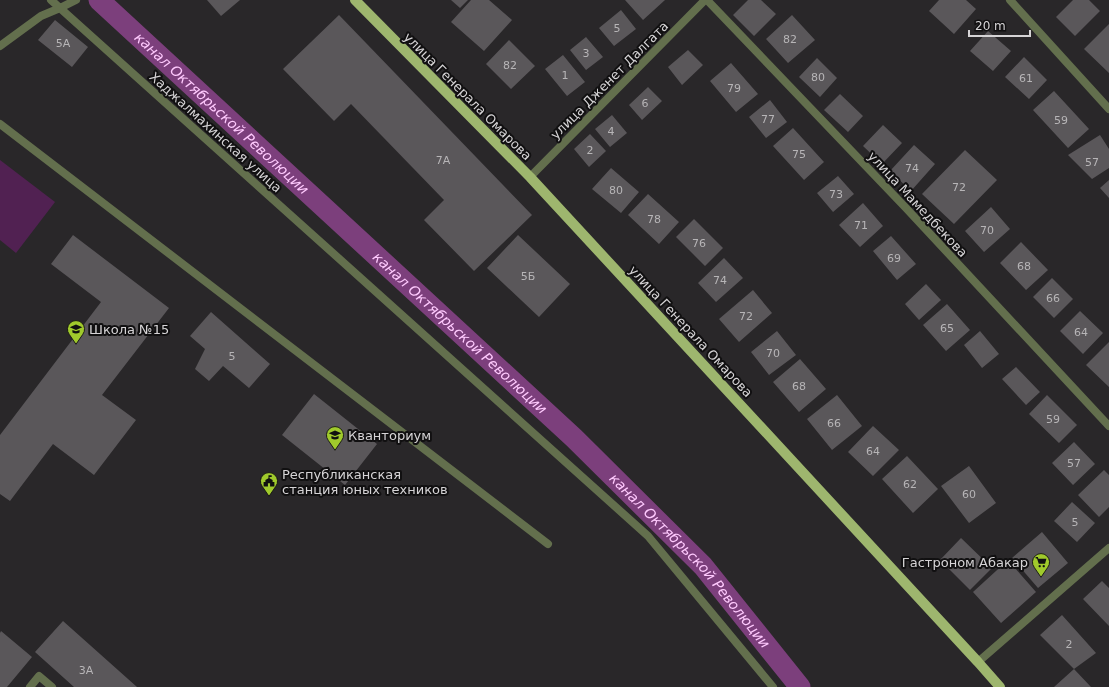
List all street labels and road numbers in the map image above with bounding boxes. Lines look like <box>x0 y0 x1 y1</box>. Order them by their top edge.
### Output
street label: улица Дженет Далгата <box>547 18 671 142</box>
street label: улица Генерала Омарова <box>401 29 535 163</box>
street label: Хаджалмахинская улица <box>147 69 285 196</box>
street label: улица Мамедбекова <box>865 148 970 260</box>
street label: улица Генерала Омарова <box>626 262 756 400</box>

